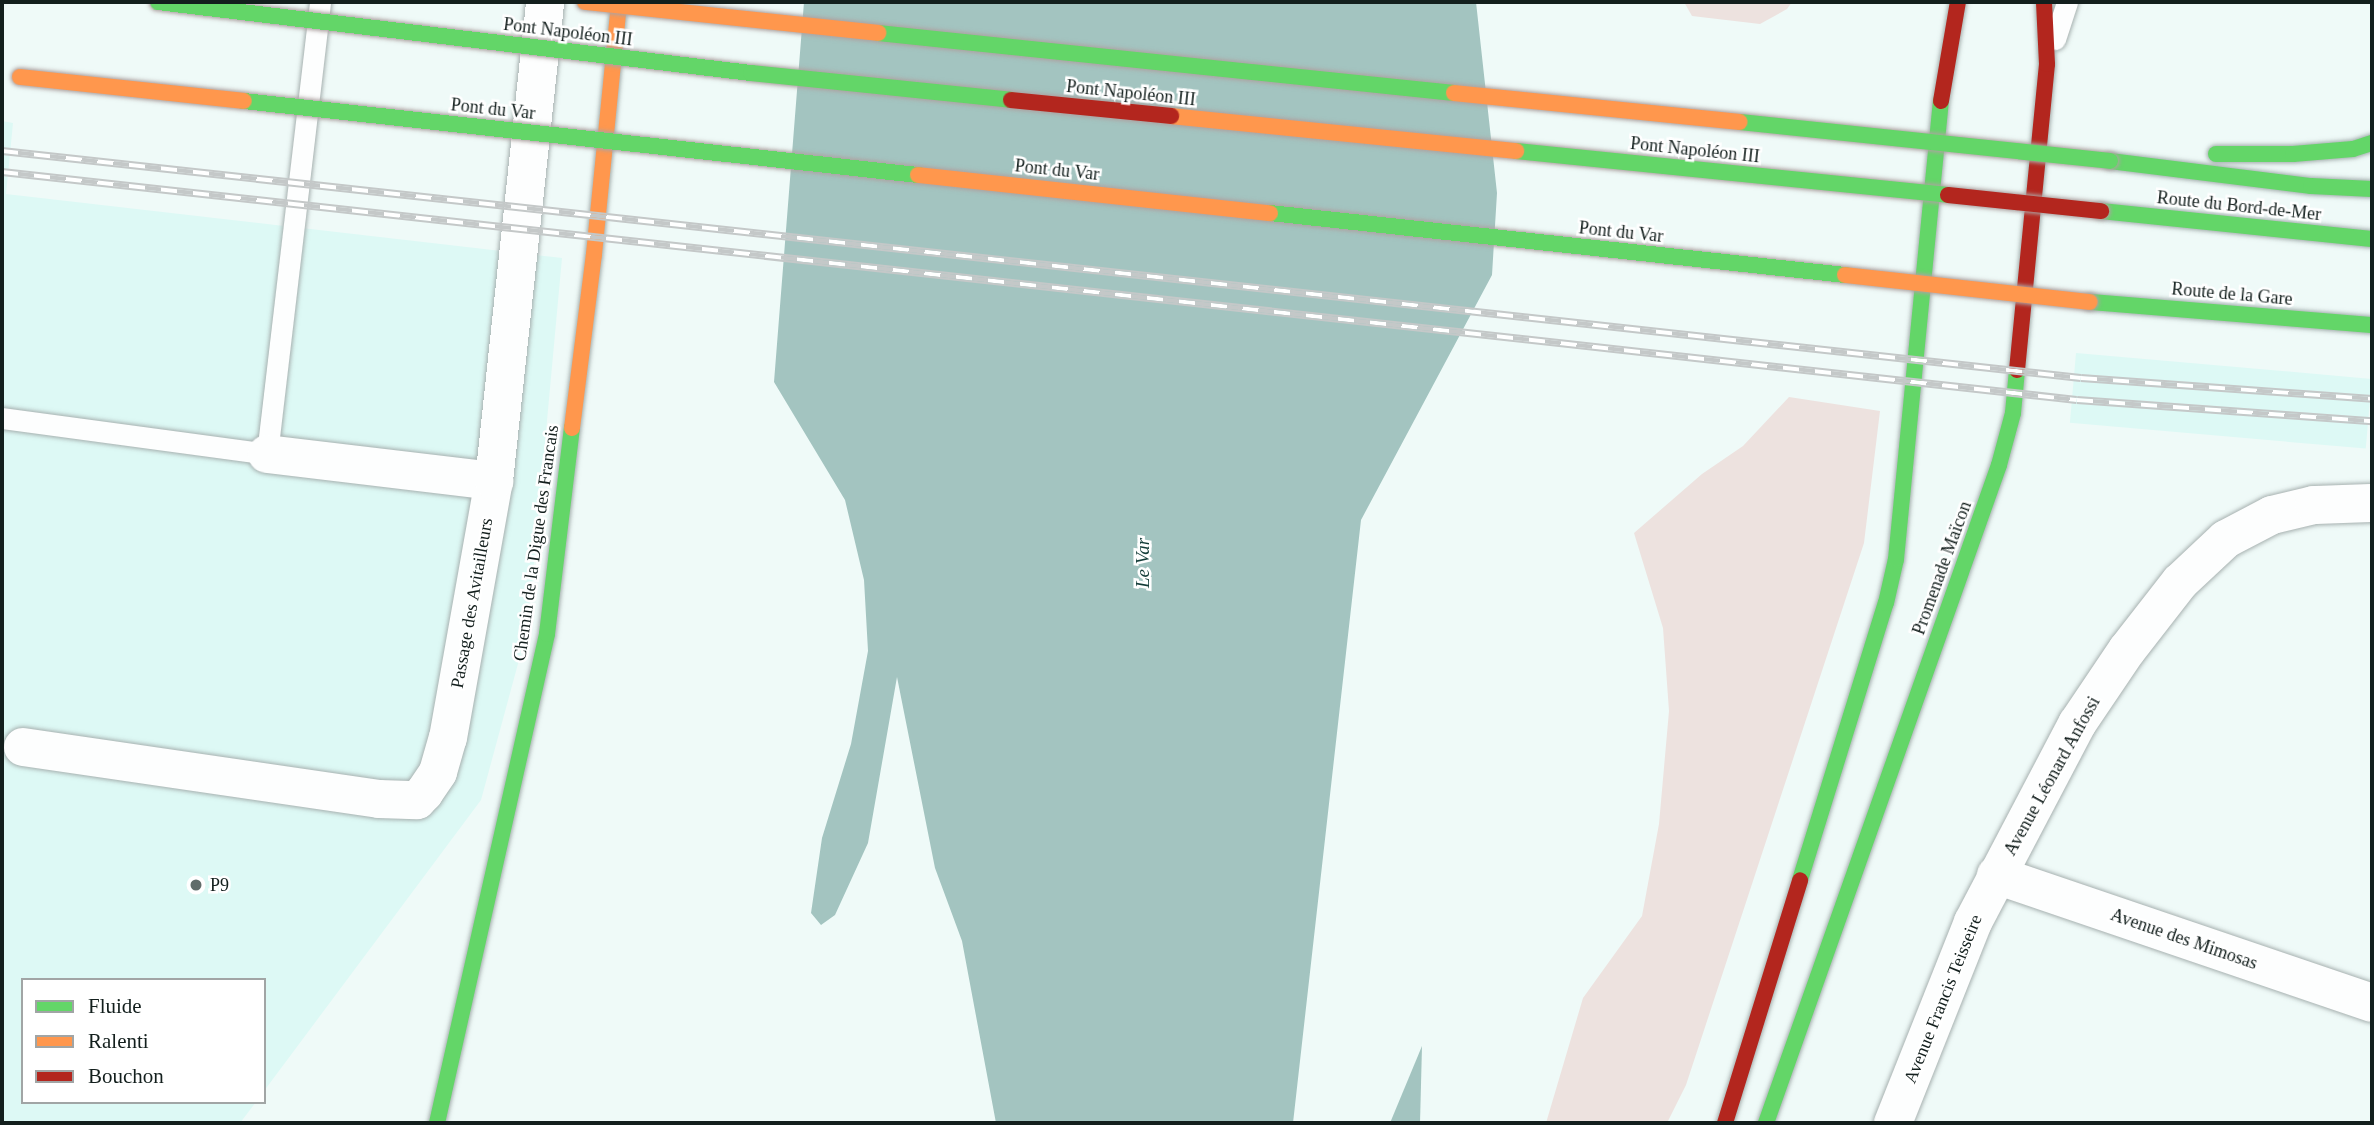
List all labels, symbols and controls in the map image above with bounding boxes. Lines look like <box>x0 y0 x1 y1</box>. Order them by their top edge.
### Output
street label: Pont Napoléon III <box>502 13 634 51</box>
street label: Pont Napoléon III <box>1065 75 1197 111</box>
street label: Pont du Var <box>450 94 536 124</box>
street label: Pont Napoléon III <box>1629 132 1761 168</box>
street label: Pont du Var <box>1014 155 1100 185</box>
street label: Route du Bord-de-Mer <box>2156 187 2322 225</box>
street label: Pont du Var <box>1578 217 1664 247</box>
street label: Route de la Gare <box>2171 278 2293 310</box>
street label: Chemin de la Digue des Francais <box>509 423 563 663</box>
street label: Promenade Maïcon <box>1908 498 1976 638</box>
street label: Passage des Avitailleurs <box>446 516 498 690</box>
water label: Le Var <box>1132 538 1154 588</box>
street label: Avenue Léonard Anfossi <box>1999 692 2105 860</box>
place label: P9 <box>210 874 229 896</box>
marker: P9 <box>188 877 204 893</box>
street label: Avenue des Mimosas <box>2108 904 2260 974</box>
street label: Avenue Francis Teisseire <box>1899 911 1987 1087</box>
legend <box>21 978 266 1104</box>
text: Fluide <box>88 994 142 1018</box>
text: Ralenti <box>88 1029 149 1053</box>
text: Bouchon <box>88 1064 164 1088</box>

